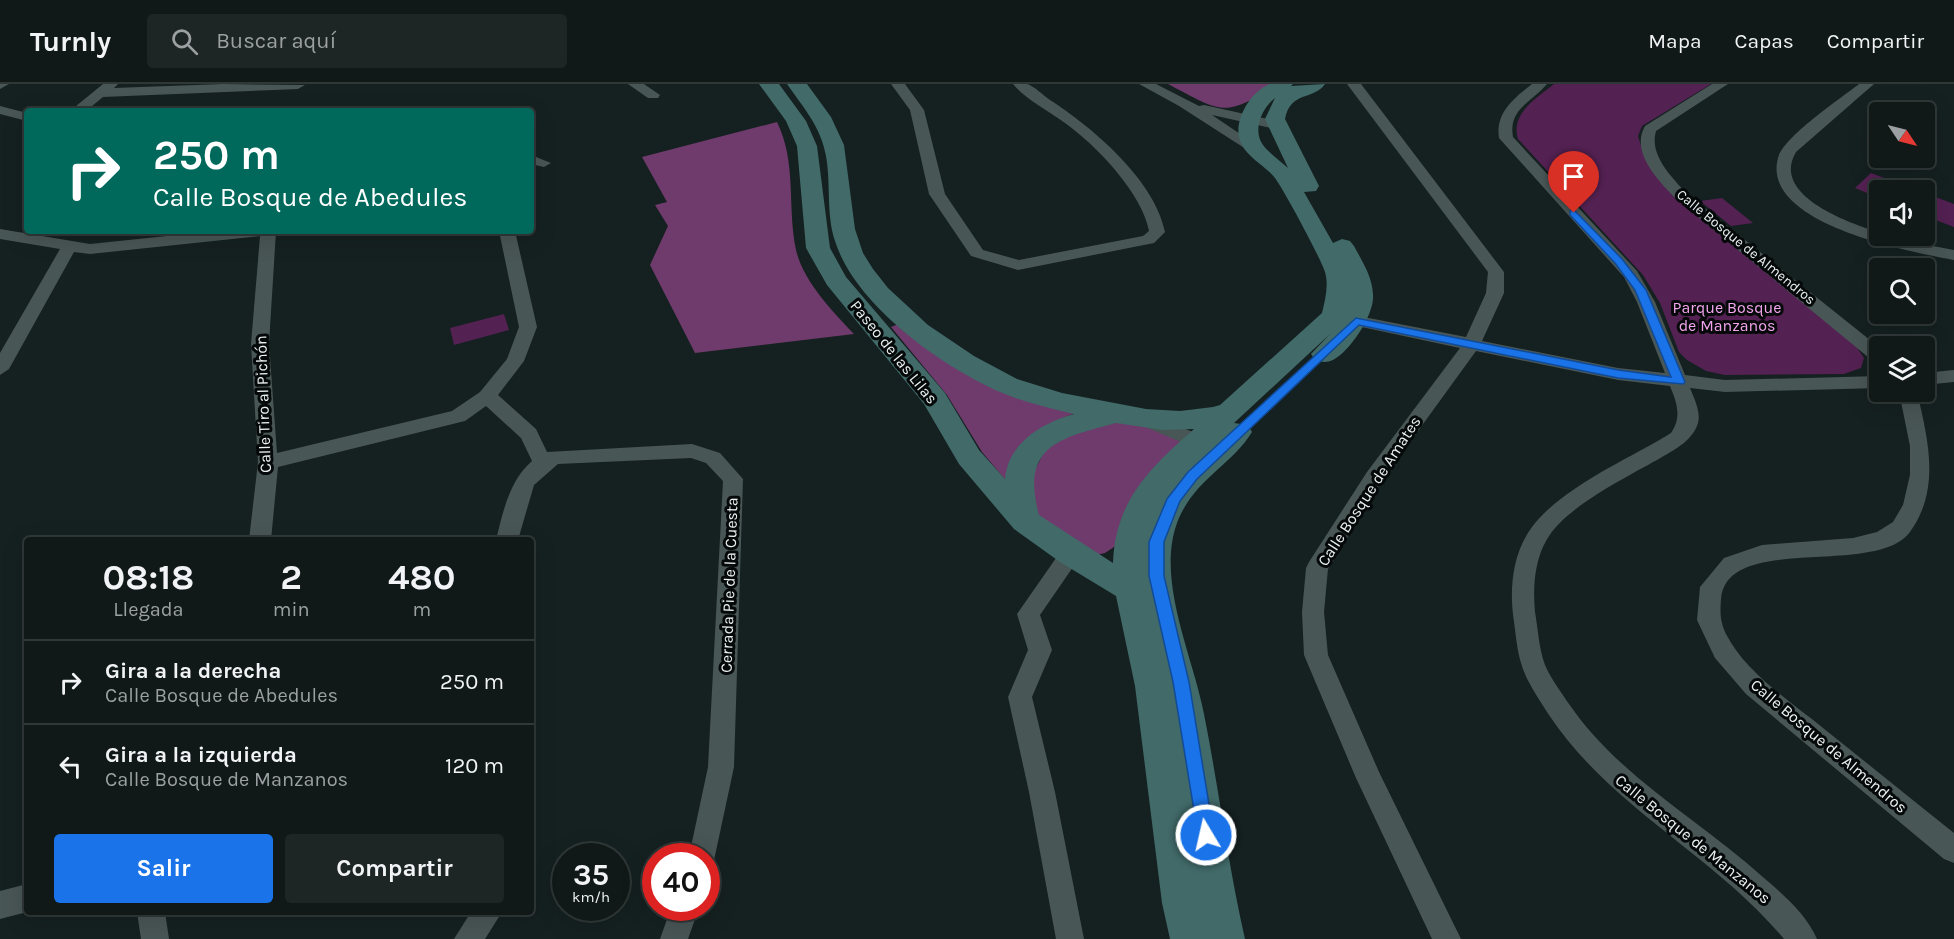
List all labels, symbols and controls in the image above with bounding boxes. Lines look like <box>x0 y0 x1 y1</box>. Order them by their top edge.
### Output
search box <box>147 14 567 68</box>
text: Turnly <box>30 25 111 58</box>
icon: search <box>168 25 201 58</box>
text: Buscar aquí <box>216 28 336 54</box>
text: Mapa <box>1648 29 1702 53</box>
text: Capas <box>1735 29 1794 53</box>
text: Compartir <box>1827 29 1924 53</box>
north arrow <box>1869 102 1935 168</box>
map controls <box>1869 102 1935 402</box>
text: 250 m <box>153 130 280 180</box>
icon: right <box>54 132 132 210</box>
pin <box>1548 151 1599 213</box>
icon: arrive <box>1557 160 1590 193</box>
button: sound <box>1869 180 1935 246</box>
text: Calle Bosque de Abedules <box>153 181 468 213</box>
street label: Calle Bosque de Almendros <box>1673 186 1819 308</box>
button: search <box>1869 258 1935 324</box>
street label: Paseo de las Lilas <box>846 296 942 408</box>
park label: Parque Bosque de Manzanos <box>1673 298 1781 335</box>
street label: Calle Tiro al Pichón <box>251 335 275 473</box>
button: layers <box>1869 336 1935 402</box>
street label: Calle Bosque de Amates <box>1313 413 1425 569</box>
street label: Cerrada Pie de la Cuesta <box>716 497 742 673</box>
text: 08:18 <box>102 556 194 598</box>
text: 2 <box>280 556 302 598</box>
text: 480 <box>388 556 455 598</box>
text: Llegada <box>113 598 184 621</box>
text: min <box>273 598 310 621</box>
text: m <box>412 598 431 621</box>
text: Gira a la derecha <box>105 658 281 684</box>
icon: right <box>54 666 87 699</box>
text: 250 m <box>440 669 504 695</box>
street label: Calle Bosque de Almendros <box>1747 675 1911 817</box>
text: Calle Bosque de Abedules <box>105 684 338 707</box>
text: Gira a la izquierda <box>105 742 297 768</box>
icon: left <box>54 750 87 783</box>
text: 120 m <box>445 753 504 779</box>
text: Calle Bosque de Manzanos <box>105 768 348 791</box>
street label: Calle Bosque de Manzanos <box>1611 770 1775 908</box>
position arrow <box>1174 803 1238 867</box>
button: Salir <box>54 834 273 903</box>
button: Compartir <box>285 834 504 903</box>
speed limit sign: 40 <box>642 843 720 921</box>
text: 35 <box>573 857 609 893</box>
text: km/h <box>572 888 610 906</box>

